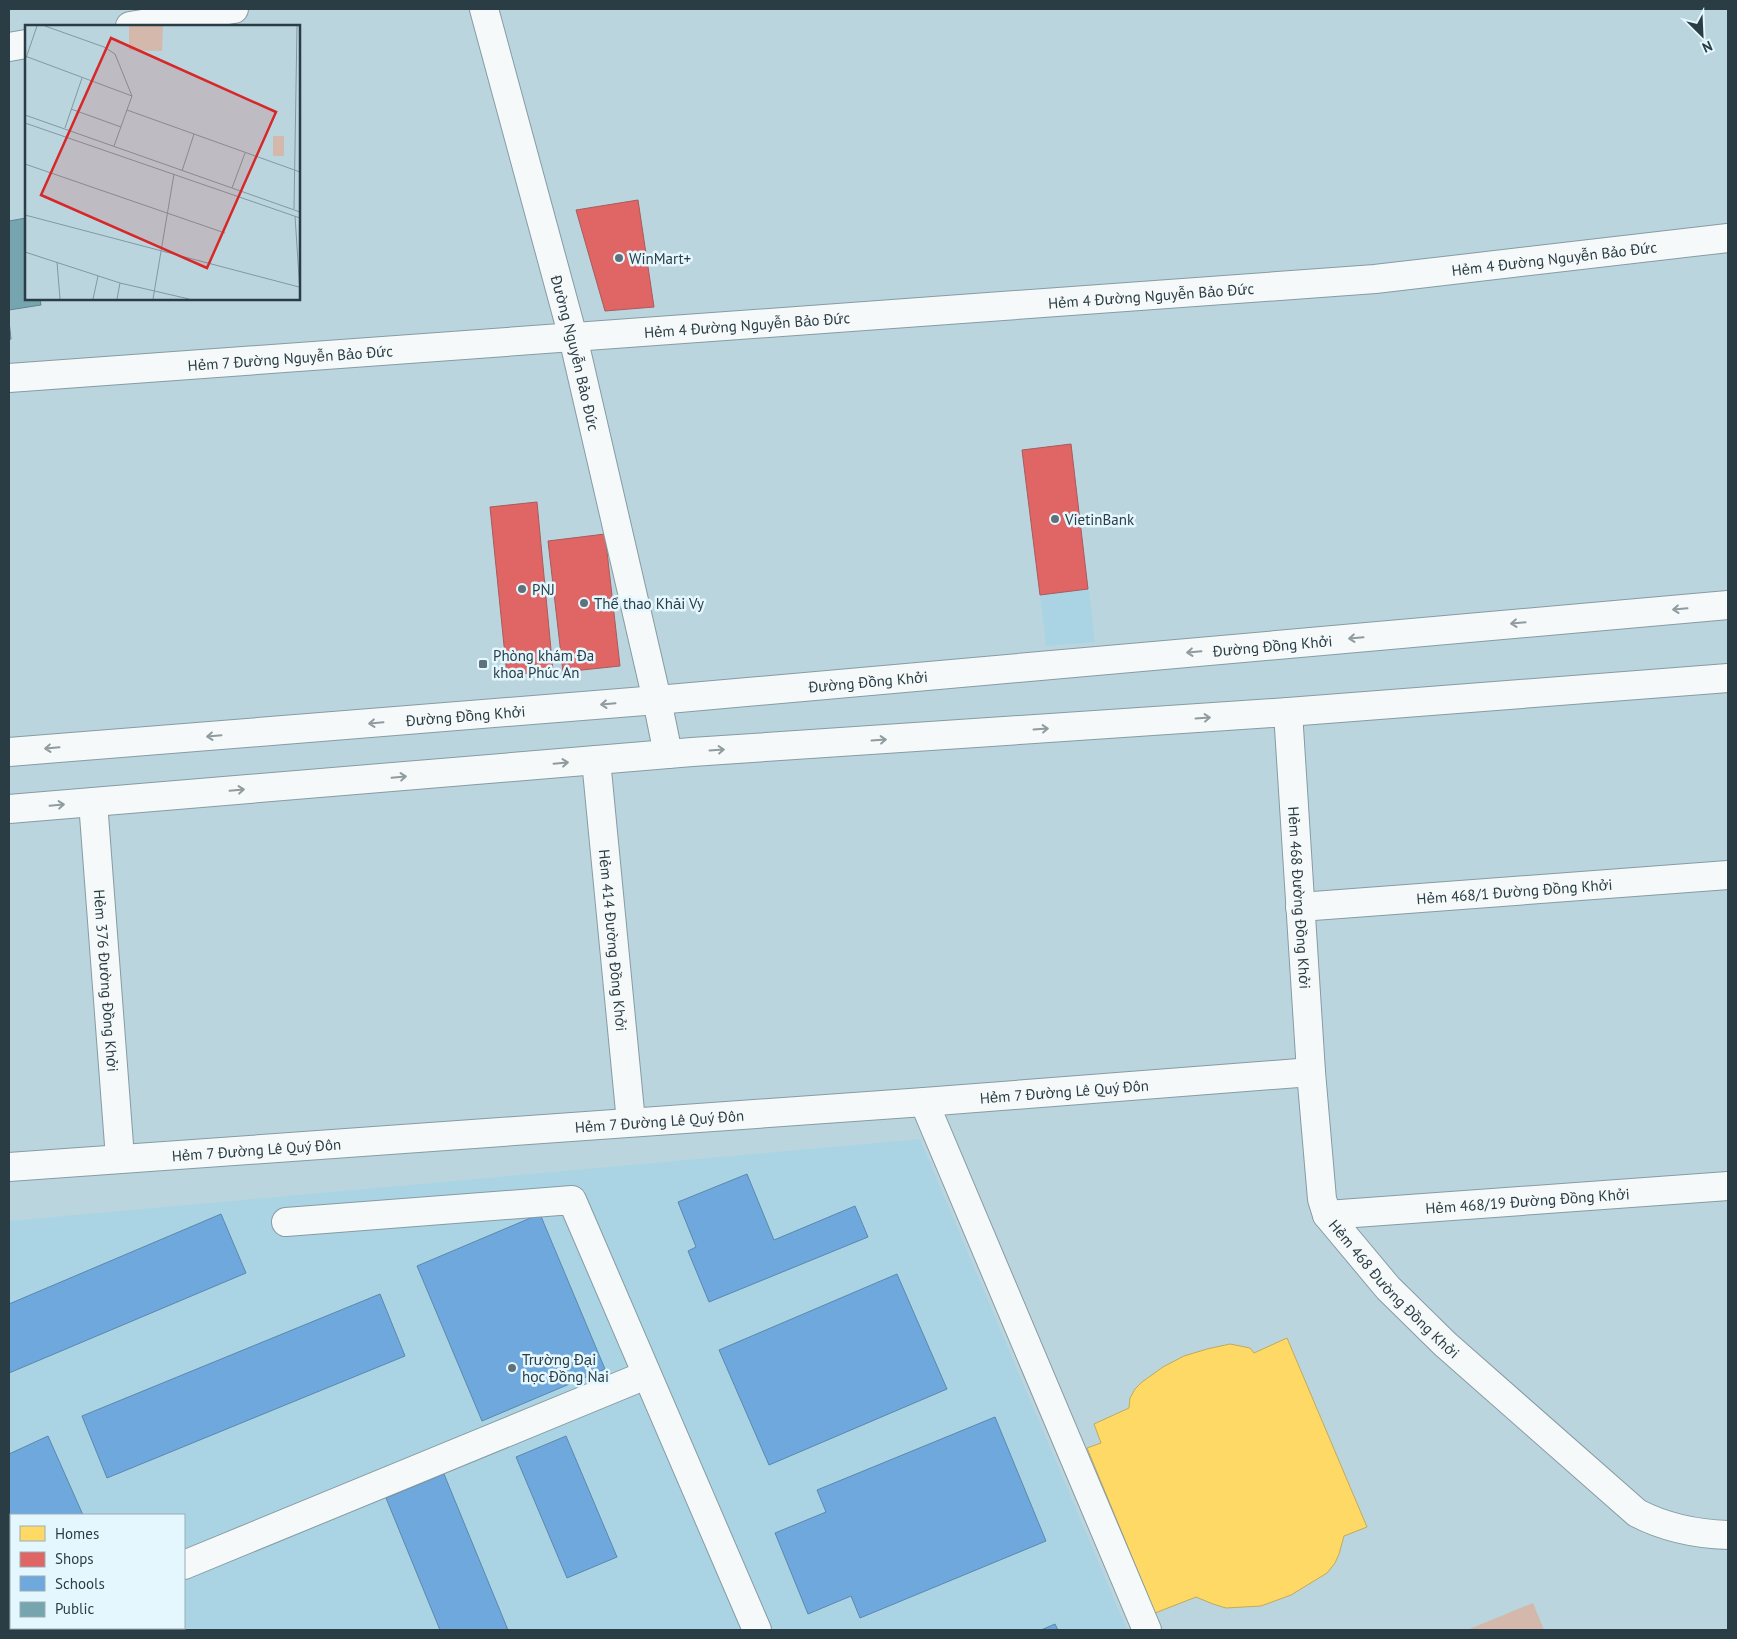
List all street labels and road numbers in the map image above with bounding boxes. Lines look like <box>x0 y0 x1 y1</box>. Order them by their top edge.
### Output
street label: Hẻm 4 Đường Nguyễn Bảo Đức <box>1451 237 1658 280</box>
street label: Đường Nguyễn Bảo Đức <box>547 272 604 433</box>
street label: Hẻm 4 Đường Nguyễn Bảo Đức <box>1047 278 1255 312</box>
street label: Hẻm 4 Đường Nguyễn Bảo Đức <box>643 308 851 341</box>
street label: Hẻm 7 Đường Nguyễn Bảo Đức <box>187 341 394 375</box>
street label: Đường Đồng Khởi <box>1211 631 1333 660</box>
street label: Đường Đồng Khởi <box>807 667 929 696</box>
street label: Đường Đồng Khởi <box>404 701 526 730</box>
street label: Hẻm 468 Đường Đồng Khởi <box>1285 806 1315 990</box>
street label: Hẻm 414 Đường Đồng Khởi <box>595 848 632 1032</box>
street label: Hẻm 468/1 Đường Đồng Khởi <box>1416 874 1613 908</box>
street label: Hẻm 376 Đường Đồng Khởi <box>90 889 123 1072</box>
street label: Hẻm 7 Đường Lê Quý Đôn <box>979 1075 1150 1107</box>
street label: Hẻm 7 Đường Lê Quý Đôn <box>574 1105 745 1136</box>
street label: Hẻm 7 Đường Lê Quý Đôn <box>171 1134 342 1165</box>
street label: Hẻm 468/19 Đường Đồng Khởi <box>1425 1184 1630 1217</box>
street label: Hẻm 468 Đường Đồng Khởi <box>1325 1215 1464 1362</box>

